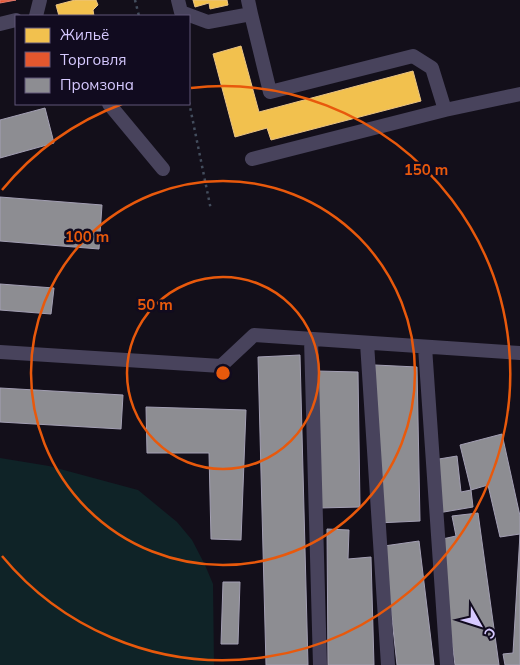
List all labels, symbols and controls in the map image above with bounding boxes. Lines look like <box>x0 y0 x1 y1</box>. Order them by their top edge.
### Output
legend <box>15 15 190 105</box>
text: Жильё <box>60 25 109 44</box>
text: Торговля <box>60 50 127 69</box>
text: Промзона <box>60 75 134 94</box>
text: 150 m <box>404 160 448 179</box>
text: 100 m <box>65 227 109 246</box>
text: 50 m <box>137 295 173 314</box>
centre of rings <box>214 364 232 382</box>
north arrow <box>455 600 505 650</box>
text: С <box>480 624 500 643</box>

